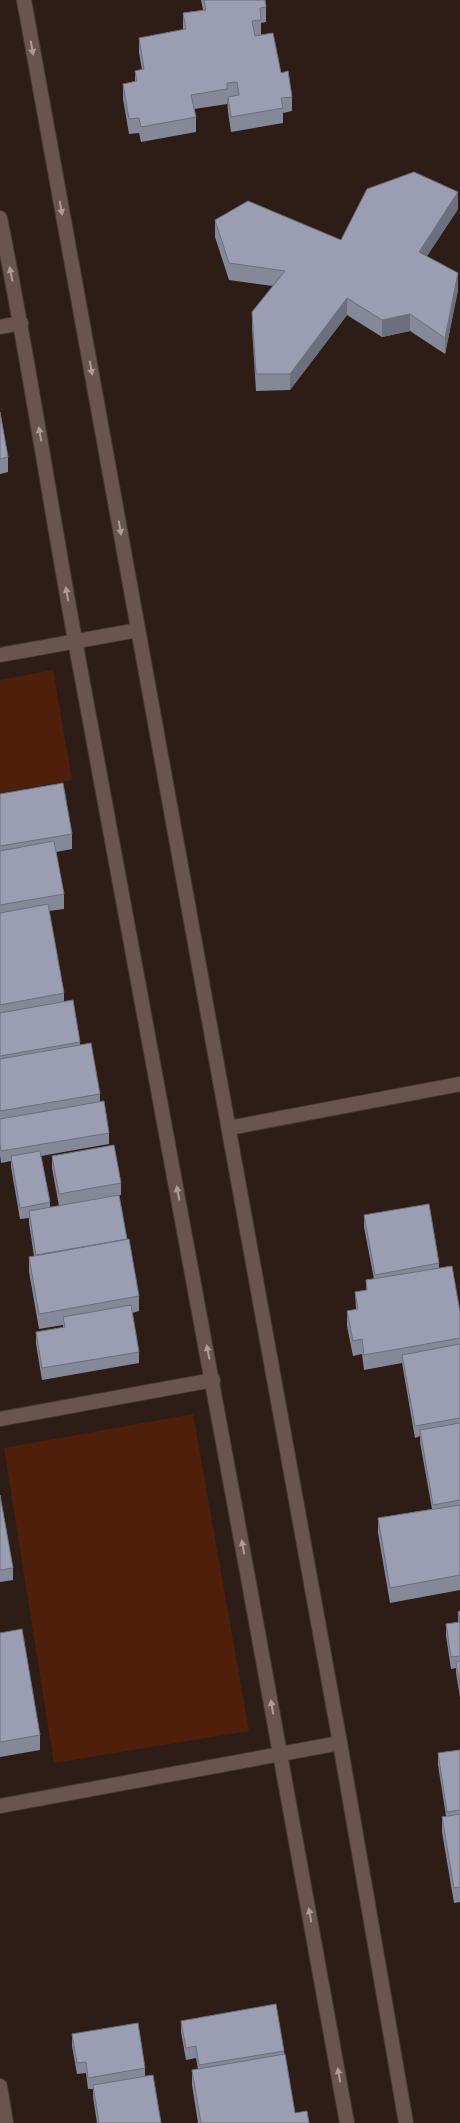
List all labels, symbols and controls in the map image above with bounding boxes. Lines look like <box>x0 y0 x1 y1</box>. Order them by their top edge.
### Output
one-way arrow <box>29 40 37 56</box>
one-way arrow <box>58 200 66 216</box>
one-way arrow <box>7 266 15 281</box>
one-way arrow <box>87 360 95 376</box>
one-way arrow <box>35 425 43 441</box>
one-way arrow <box>116 520 124 536</box>
one-way arrow <box>62 585 70 601</box>
one-way arrow <box>173 1184 181 1200</box>
one-way arrow <box>203 1344 211 1360</box>
one-way arrow <box>238 1538 246 1554</box>
one-way arrow <box>267 1698 275 1714</box>
one-way arrow <box>305 1907 313 1923</box>
one-way arrow <box>334 2067 342 2083</box>

